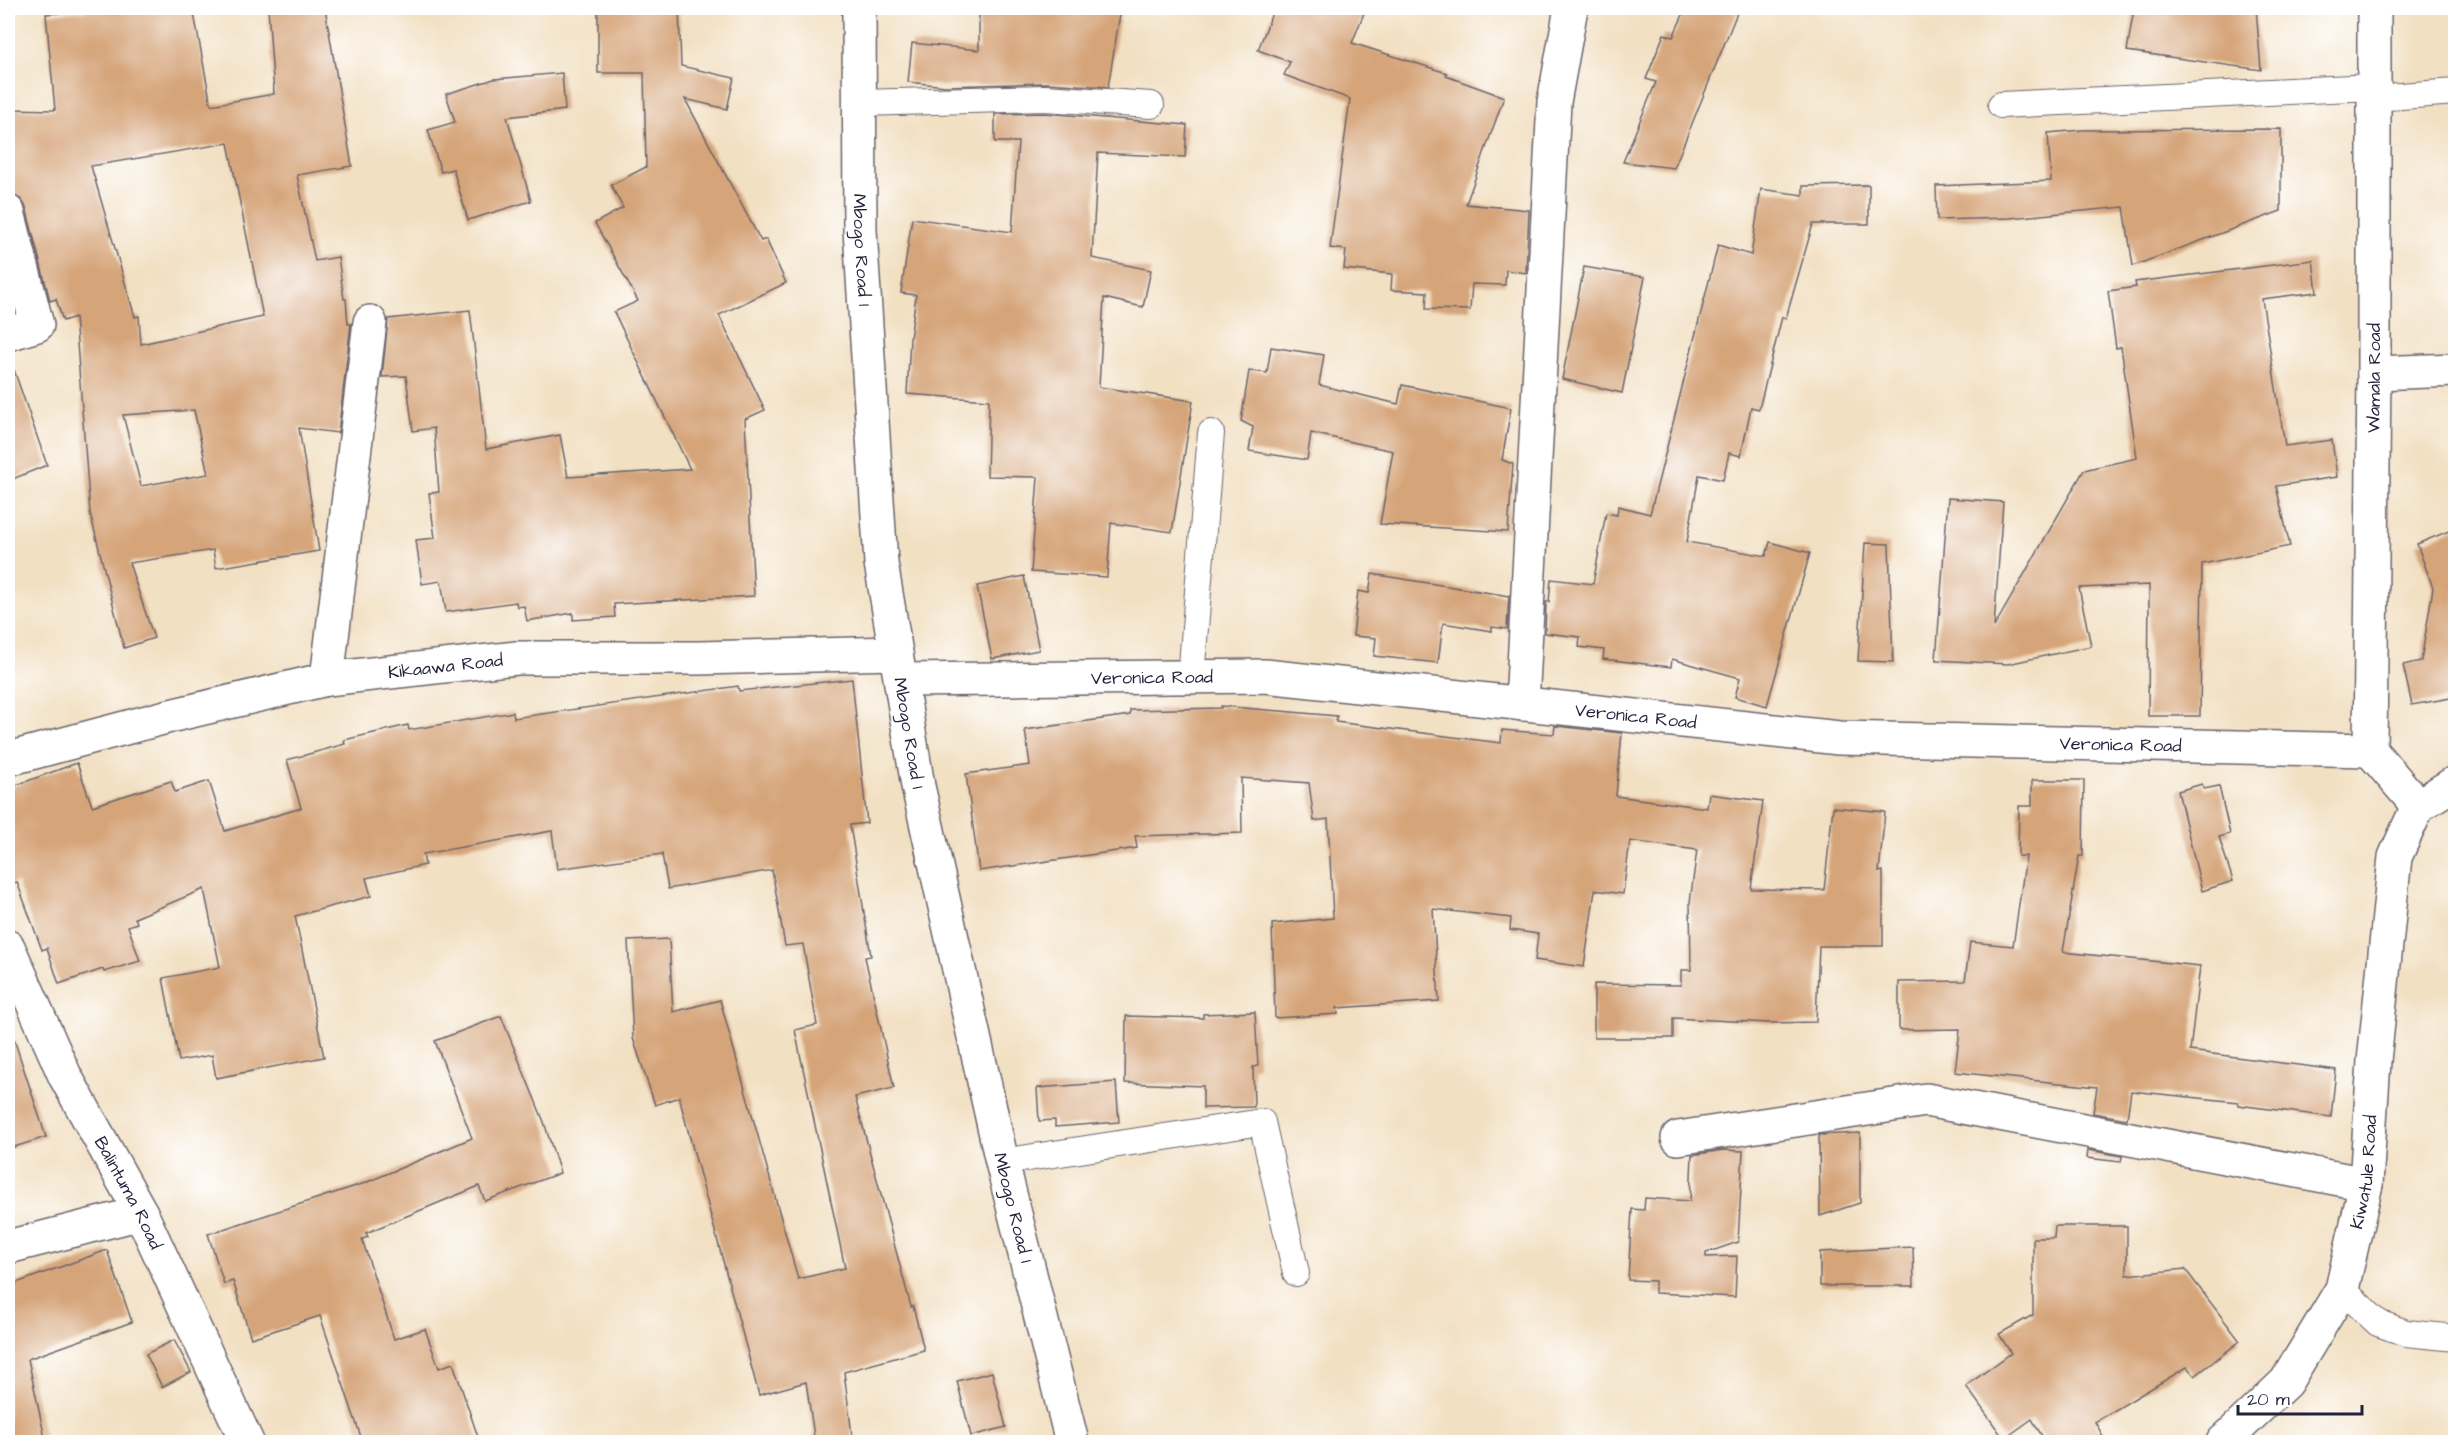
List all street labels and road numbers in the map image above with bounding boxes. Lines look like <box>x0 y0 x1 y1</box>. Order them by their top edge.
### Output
street label: Mbogo Road 1 <box>846 194 877 307</box>
street label: Wamala Road <box>2361 323 2387 433</box>
street label: Kikaawa Road <box>387 647 504 685</box>
street label: Veronica Road <box>1091 664 1213 690</box>
street label: Mbogo Road 1 <box>888 675 931 791</box>
street label: Veronica Road <box>1574 697 1698 735</box>
street label: Veronica Road <box>2059 730 2182 758</box>
street label: Kiwatule Road <box>2344 1114 2383 1231</box>
street label: Balintuma Road <box>88 1132 169 1253</box>
street label: Mbogo Road 1 <box>988 1150 1039 1265</box>

